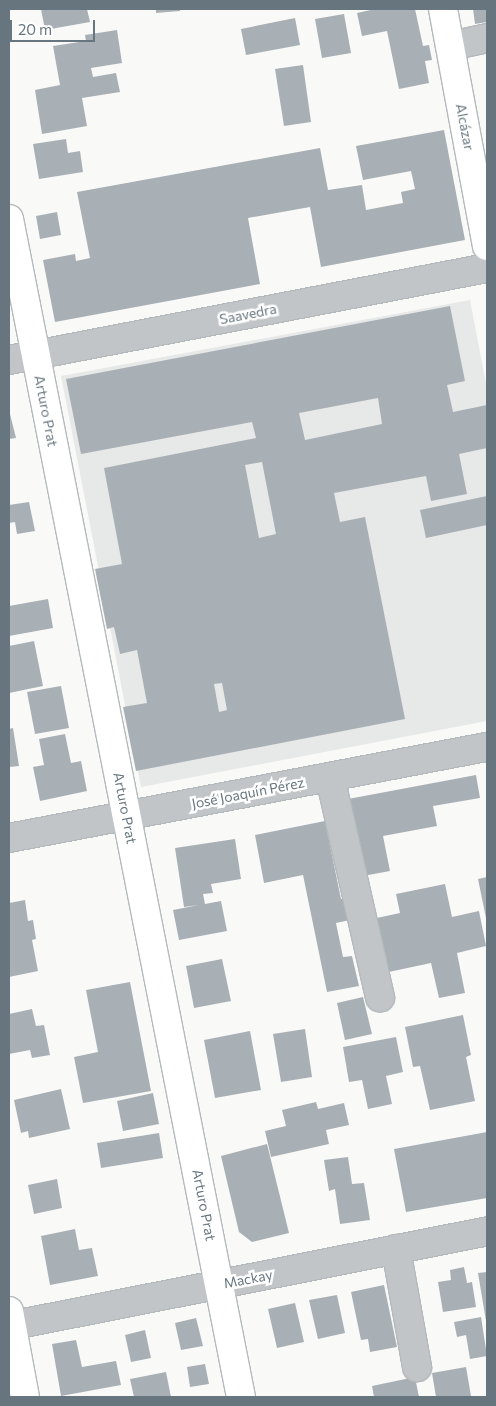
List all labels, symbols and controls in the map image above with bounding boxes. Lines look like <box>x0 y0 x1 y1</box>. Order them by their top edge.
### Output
scale bar <box>12 10 98 42</box>
text: 20 m <box>18 20 52 38</box>
street label: Alcázar <box>452 102 478 152</box>
street label: Saavedra <box>218 300 278 328</box>
street label: Arturo Prat <box>31 374 61 448</box>
street label: Arturo Prat <box>110 771 140 845</box>
street label: José Joaquín Pérez <box>190 774 306 812</box>
street label: Arturo Prat <box>189 1168 219 1242</box>
street label: Mackay <box>222 1266 274 1292</box>

